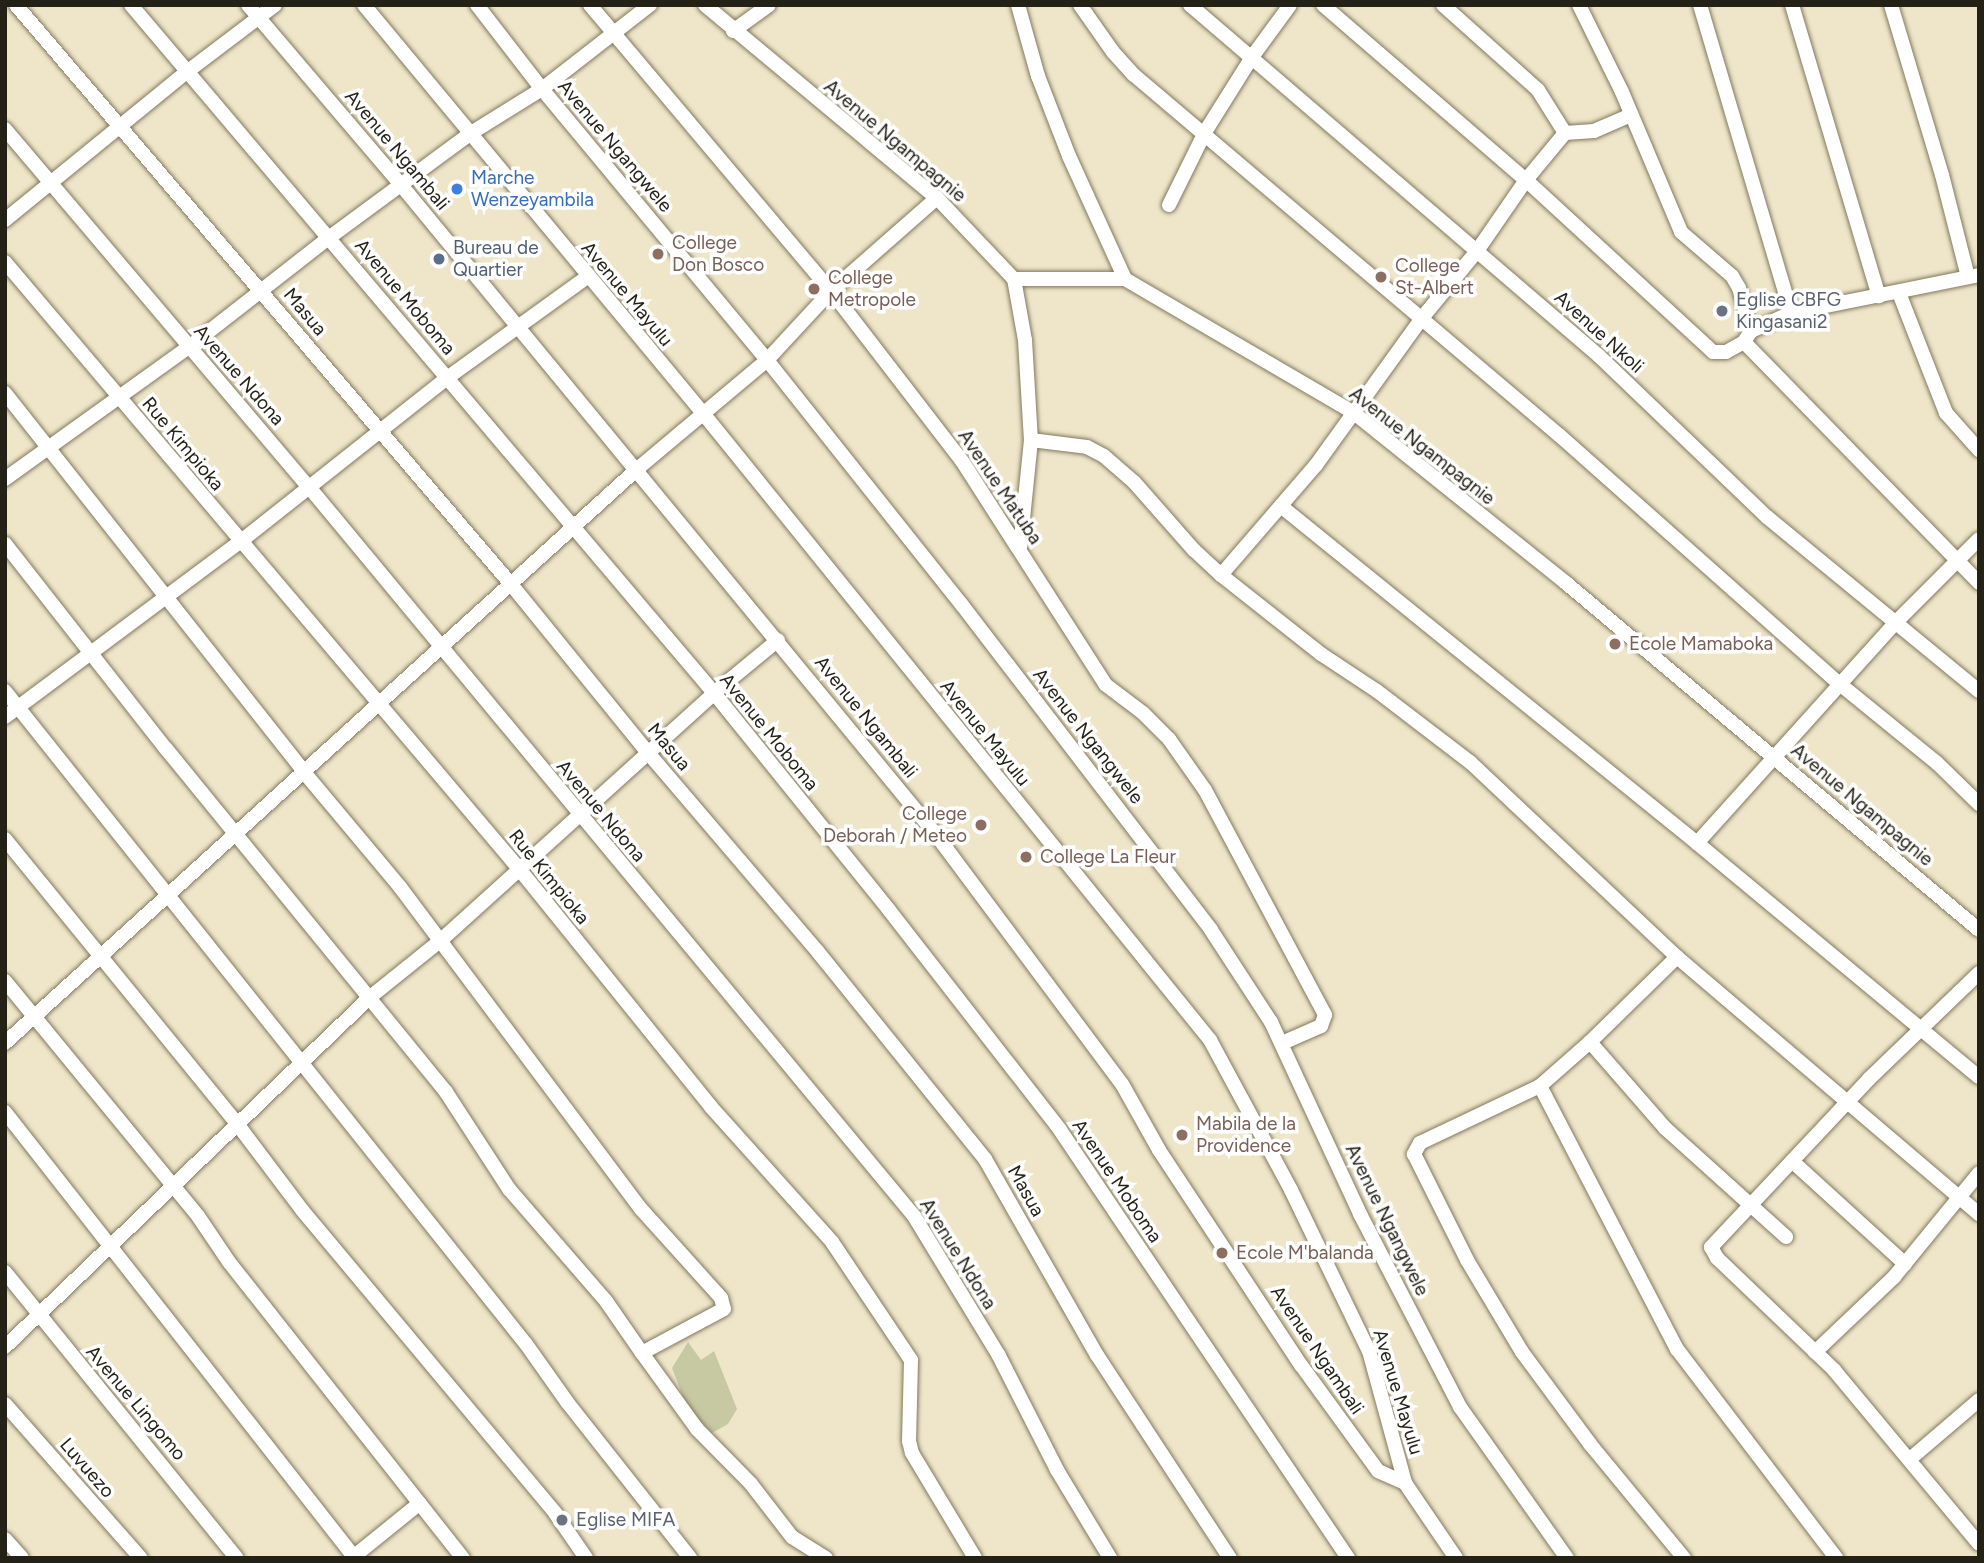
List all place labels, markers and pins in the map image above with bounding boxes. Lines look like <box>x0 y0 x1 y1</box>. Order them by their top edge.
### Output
place label: Marche Wenzeyambila <box>471 167 594 211</box>
marker: Marche Wenzeyambila <box>449 181 465 197</box>
place label: College Don Bosco <box>672 232 764 276</box>
place label: Bureau de Quartier <box>453 237 538 281</box>
marker: College Don Bosco <box>650 246 666 262</box>
marker: Bureau de Quartier <box>431 251 447 267</box>
place label: College St-Albert <box>1395 255 1474 299</box>
place label: College Metropole <box>828 267 916 311</box>
marker: College St-Albert <box>1373 269 1389 285</box>
marker: College Metropole <box>806 281 822 297</box>
place label: Eglise CBFG Kingasani2 <box>1736 289 1841 333</box>
marker: Eglise CBFG Kingasani2 <box>1714 303 1730 319</box>
place label: Ecole Mamaboka <box>1629 633 1773 655</box>
marker: Ecole Mamaboka <box>1607 636 1623 652</box>
place label: College Deborah / Meteo <box>823 803 967 847</box>
marker: College Deborah / Meteo <box>973 817 989 833</box>
place label: College La Fleur <box>1040 846 1176 868</box>
marker: College La Fleur <box>1018 849 1034 865</box>
place label: Mabila de la Providence <box>1196 1113 1296 1157</box>
marker: Mabila de la Providence <box>1174 1127 1190 1143</box>
place label: Ecole M'balanda <box>1236 1242 1374 1264</box>
marker: Ecole M'balanda <box>1214 1245 1230 1261</box>
place label: Eglise MIFA <box>576 1509 675 1531</box>
marker: Eglise MIFA <box>554 1512 570 1528</box>

